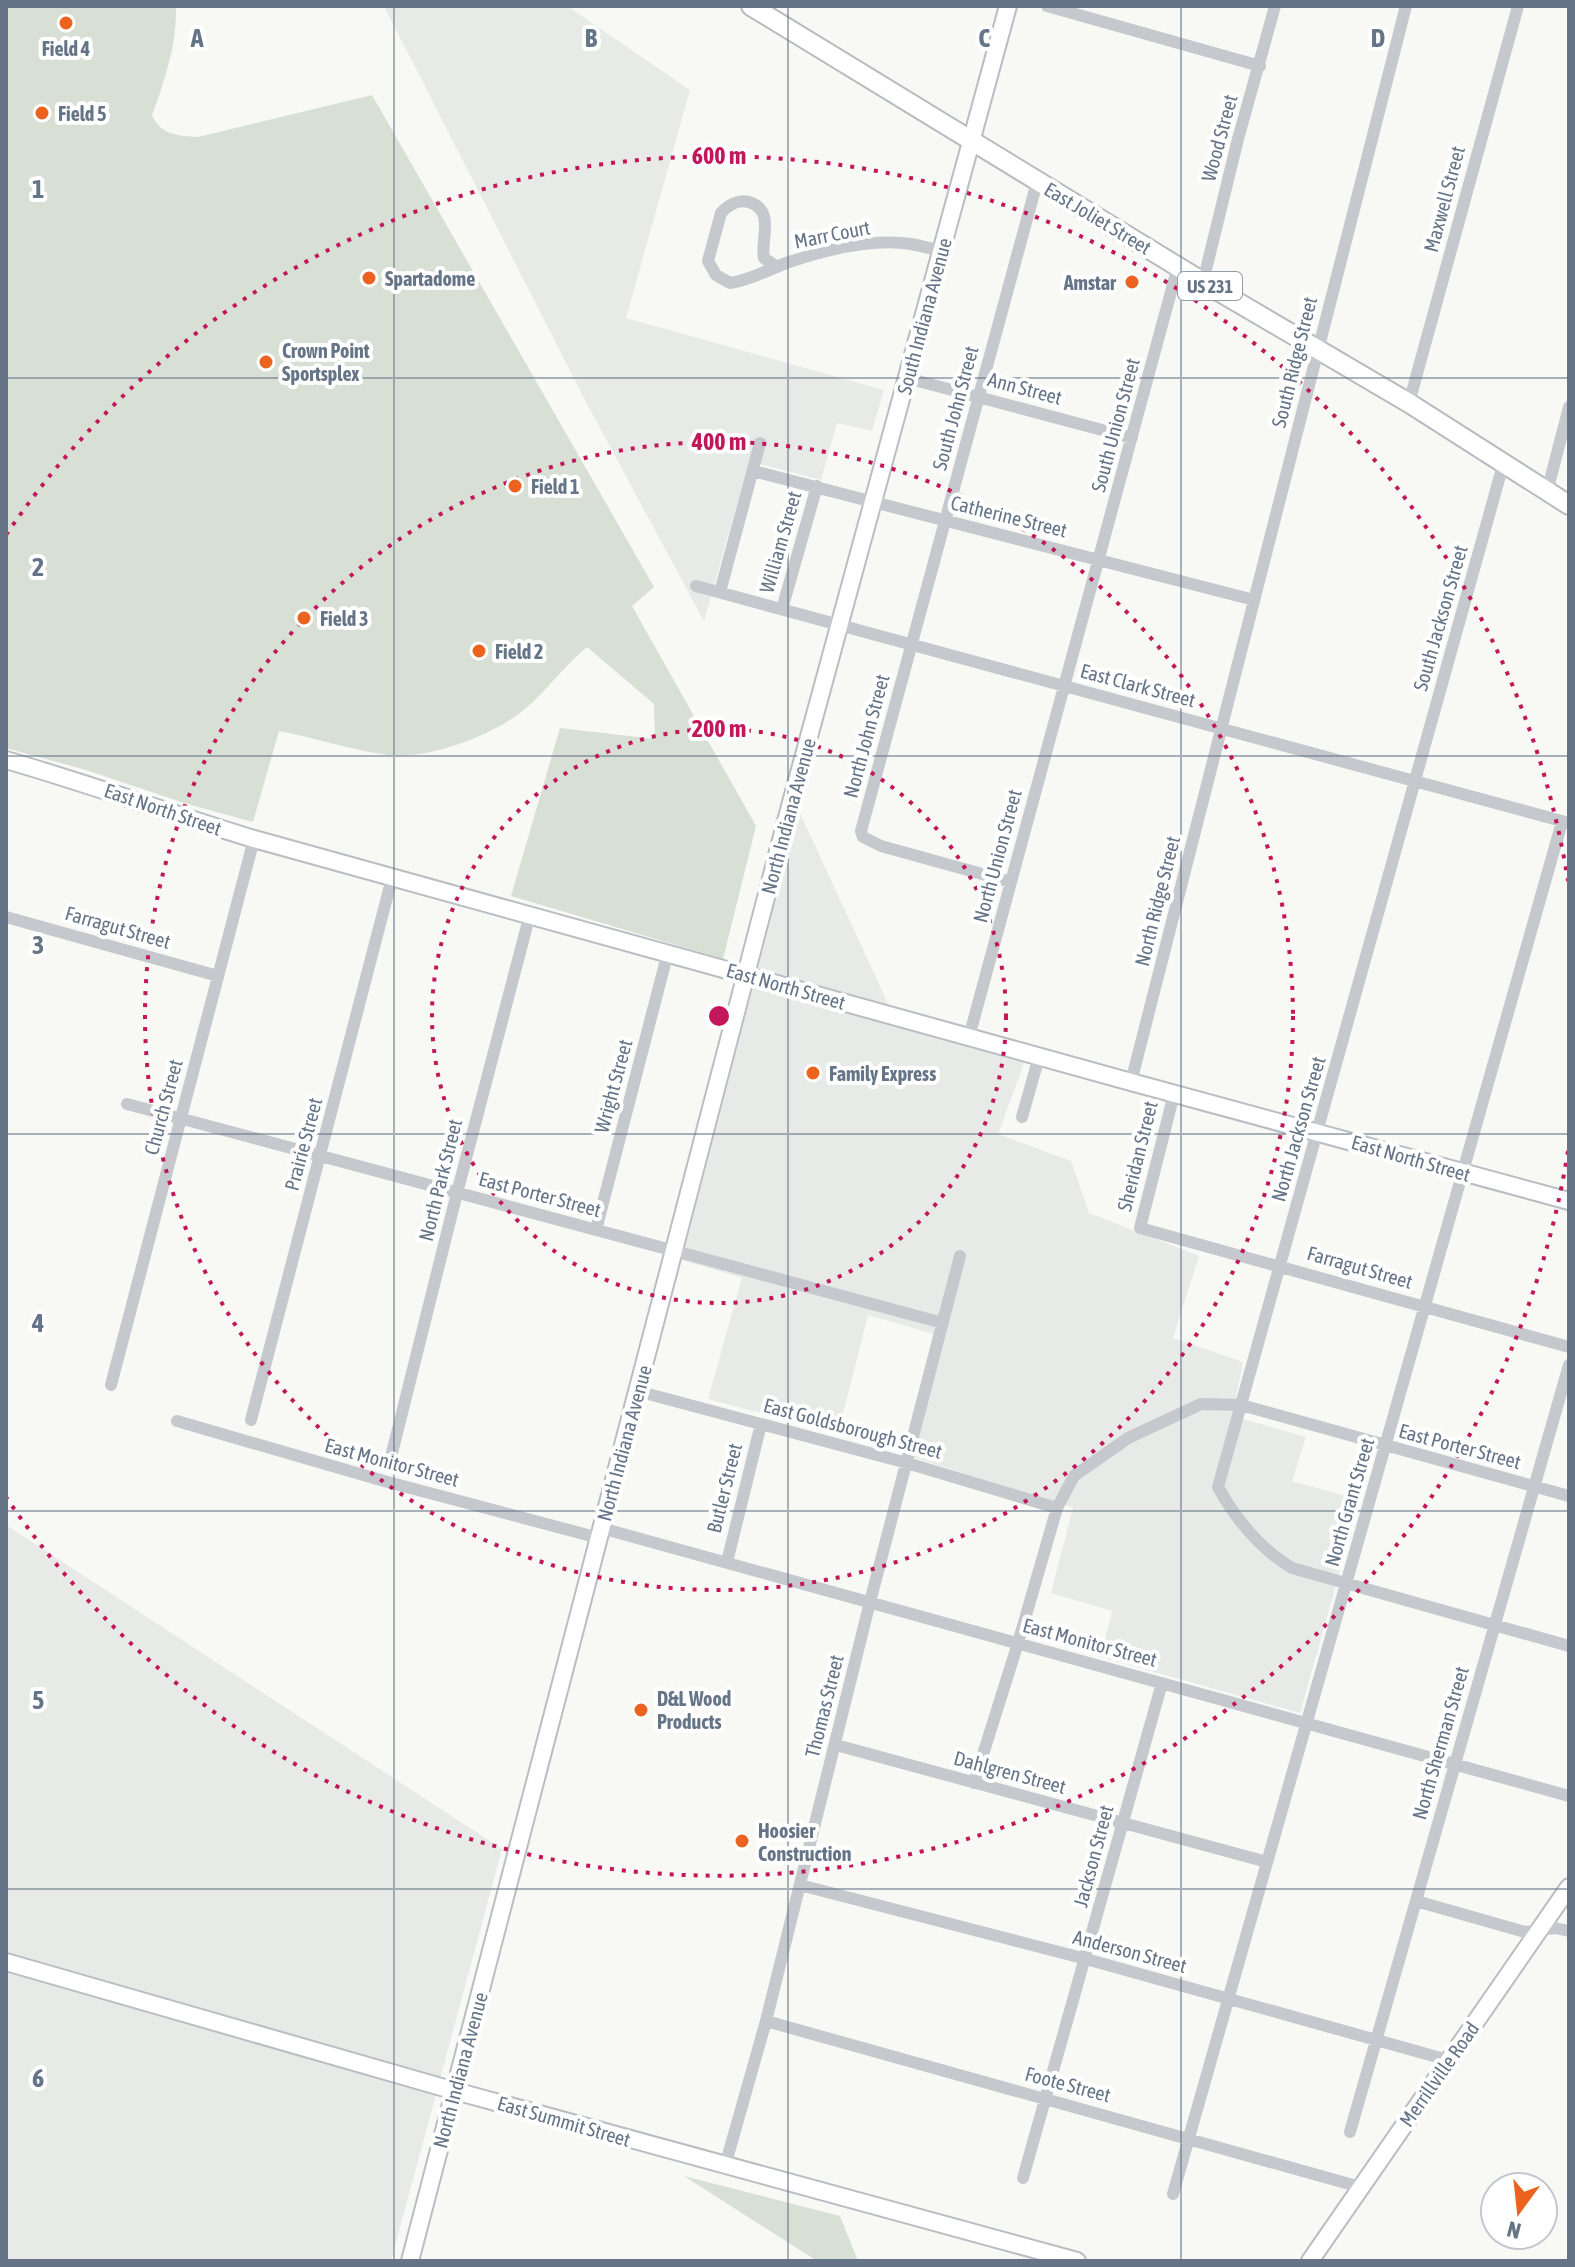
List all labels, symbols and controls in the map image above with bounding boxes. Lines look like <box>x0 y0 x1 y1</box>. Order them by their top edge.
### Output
marker: Field 4 <box>57 14 75 32</box>
text: A <box>190 23 204 53</box>
text: B <box>585 23 598 53</box>
text: C <box>978 23 990 53</box>
text: D <box>1371 23 1385 53</box>
place label: Field 4 <box>42 37 90 60</box>
street label: Wood Street <box>1196 92 1242 184</box>
place label: Field 5 <box>58 102 106 125</box>
marker: Field 5 <box>33 104 51 122</box>
text: 600 m <box>692 142 746 169</box>
street label: Maxwell Street <box>1419 143 1469 255</box>
text: 1 <box>32 174 44 204</box>
street label: East Joliet Street <box>1040 177 1156 259</box>
street label: Marr Court <box>792 215 872 253</box>
street label: South Indiana Avenue <box>892 235 956 397</box>
place label: Spartadome <box>385 267 475 290</box>
marker: Spartadome <box>360 269 378 287</box>
place label: Amstar <box>1063 271 1117 294</box>
road number: US 231 <box>1178 272 1242 300</box>
marker: Amstar <box>1123 273 1141 291</box>
street label: South Ridge Street <box>1267 294 1321 430</box>
place label: Crown Point Sportsplex <box>282 339 370 385</box>
street label: South John Street <box>927 343 983 473</box>
marker: Crown Point Sportsplex <box>257 353 275 371</box>
street label: South Union Street <box>1086 355 1144 494</box>
street label: Ann Street <box>985 367 1065 409</box>
text: 400 m <box>691 428 746 455</box>
place label: Field 1 <box>531 475 579 498</box>
marker: Field 1 <box>506 477 524 495</box>
street label: William Street <box>755 488 806 595</box>
street label: Catherine Street <box>949 490 1070 542</box>
street label: South Jackson Street <box>1408 542 1472 693</box>
text: 2 <box>32 552 44 582</box>
place label: Field 3 <box>320 607 368 630</box>
marker: Field 3 <box>295 609 313 627</box>
place label: Field 2 <box>495 640 543 663</box>
marker: Field 2 <box>470 642 488 660</box>
street label: East Clark Street <box>1078 659 1198 711</box>
street label: North John Street <box>838 671 894 800</box>
text: 200 m <box>692 715 746 742</box>
street label: North Indiana Avenue <box>756 736 820 896</box>
street label: East North Street <box>101 778 225 840</box>
street label: North Union Street <box>968 787 1026 925</box>
street label: North Ridge Street <box>1130 833 1184 968</box>
street label: Farragut Street <box>63 901 173 953</box>
text: 3 <box>32 930 44 960</box>
street label: East North Street <box>724 958 848 1014</box>
centre of rings <box>705 1002 733 1030</box>
street label: Wright Street <box>590 1037 637 1135</box>
street label: North Jackson Street <box>1266 1054 1330 1204</box>
street label: Church Street <box>139 1056 187 1157</box>
place label: Family Express <box>829 1062 936 1085</box>
marker: Family Express <box>804 1064 822 1082</box>
street label: Prairie Street <box>280 1095 327 1193</box>
street label: Sheridan Street <box>1112 1098 1162 1213</box>
street label: North Park Street <box>414 1116 466 1243</box>
street label: East North Street <box>1349 1130 1473 1186</box>
street label: East Porter Street <box>477 1167 604 1221</box>
street label: Farragut Street <box>1305 1241 1415 1293</box>
text: 4 <box>31 1308 44 1338</box>
street label: North Indiana Avenue <box>592 1363 656 1523</box>
street label: East Goldsborough Street <box>761 1393 945 1463</box>
street label: East Porter Street <box>1397 1419 1524 1473</box>
street label: East Monitor Street <box>322 1433 462 1491</box>
street label: North Grant Street <box>1320 1435 1378 1569</box>
street label: Butler Street <box>702 1441 746 1535</box>
street label: East Monitor Street <box>1020 1613 1160 1671</box>
street label: Thomas Street <box>800 1652 848 1760</box>
street label: North Sherman Street <box>1407 1664 1473 1822</box>
text: 5 <box>32 1685 44 1715</box>
place label: D&L Wood Products <box>657 1687 731 1733</box>
marker: D&L Wood Products <box>632 1701 650 1719</box>
street label: Dahlgren Street <box>951 1746 1069 1798</box>
street label: Jackson Street <box>1068 1802 1118 1910</box>
place label: Hoosier Construction <box>758 1819 851 1865</box>
marker: Hoosier Construction <box>733 1832 751 1850</box>
street label: Anderson Street <box>1071 1925 1190 1977</box>
street label: North Indiana Avenue <box>428 1990 492 2150</box>
street label: Merrillville Road <box>1394 2017 1484 2131</box>
street label: Foote Street <box>1023 2062 1114 2107</box>
text: 6 <box>32 2063 44 2093</box>
street label: East Summit Street <box>495 2091 633 2151</box>
north arrow <box>1479 2171 1559 2251</box>
text: N <box>1504 2216 1523 2245</box>

